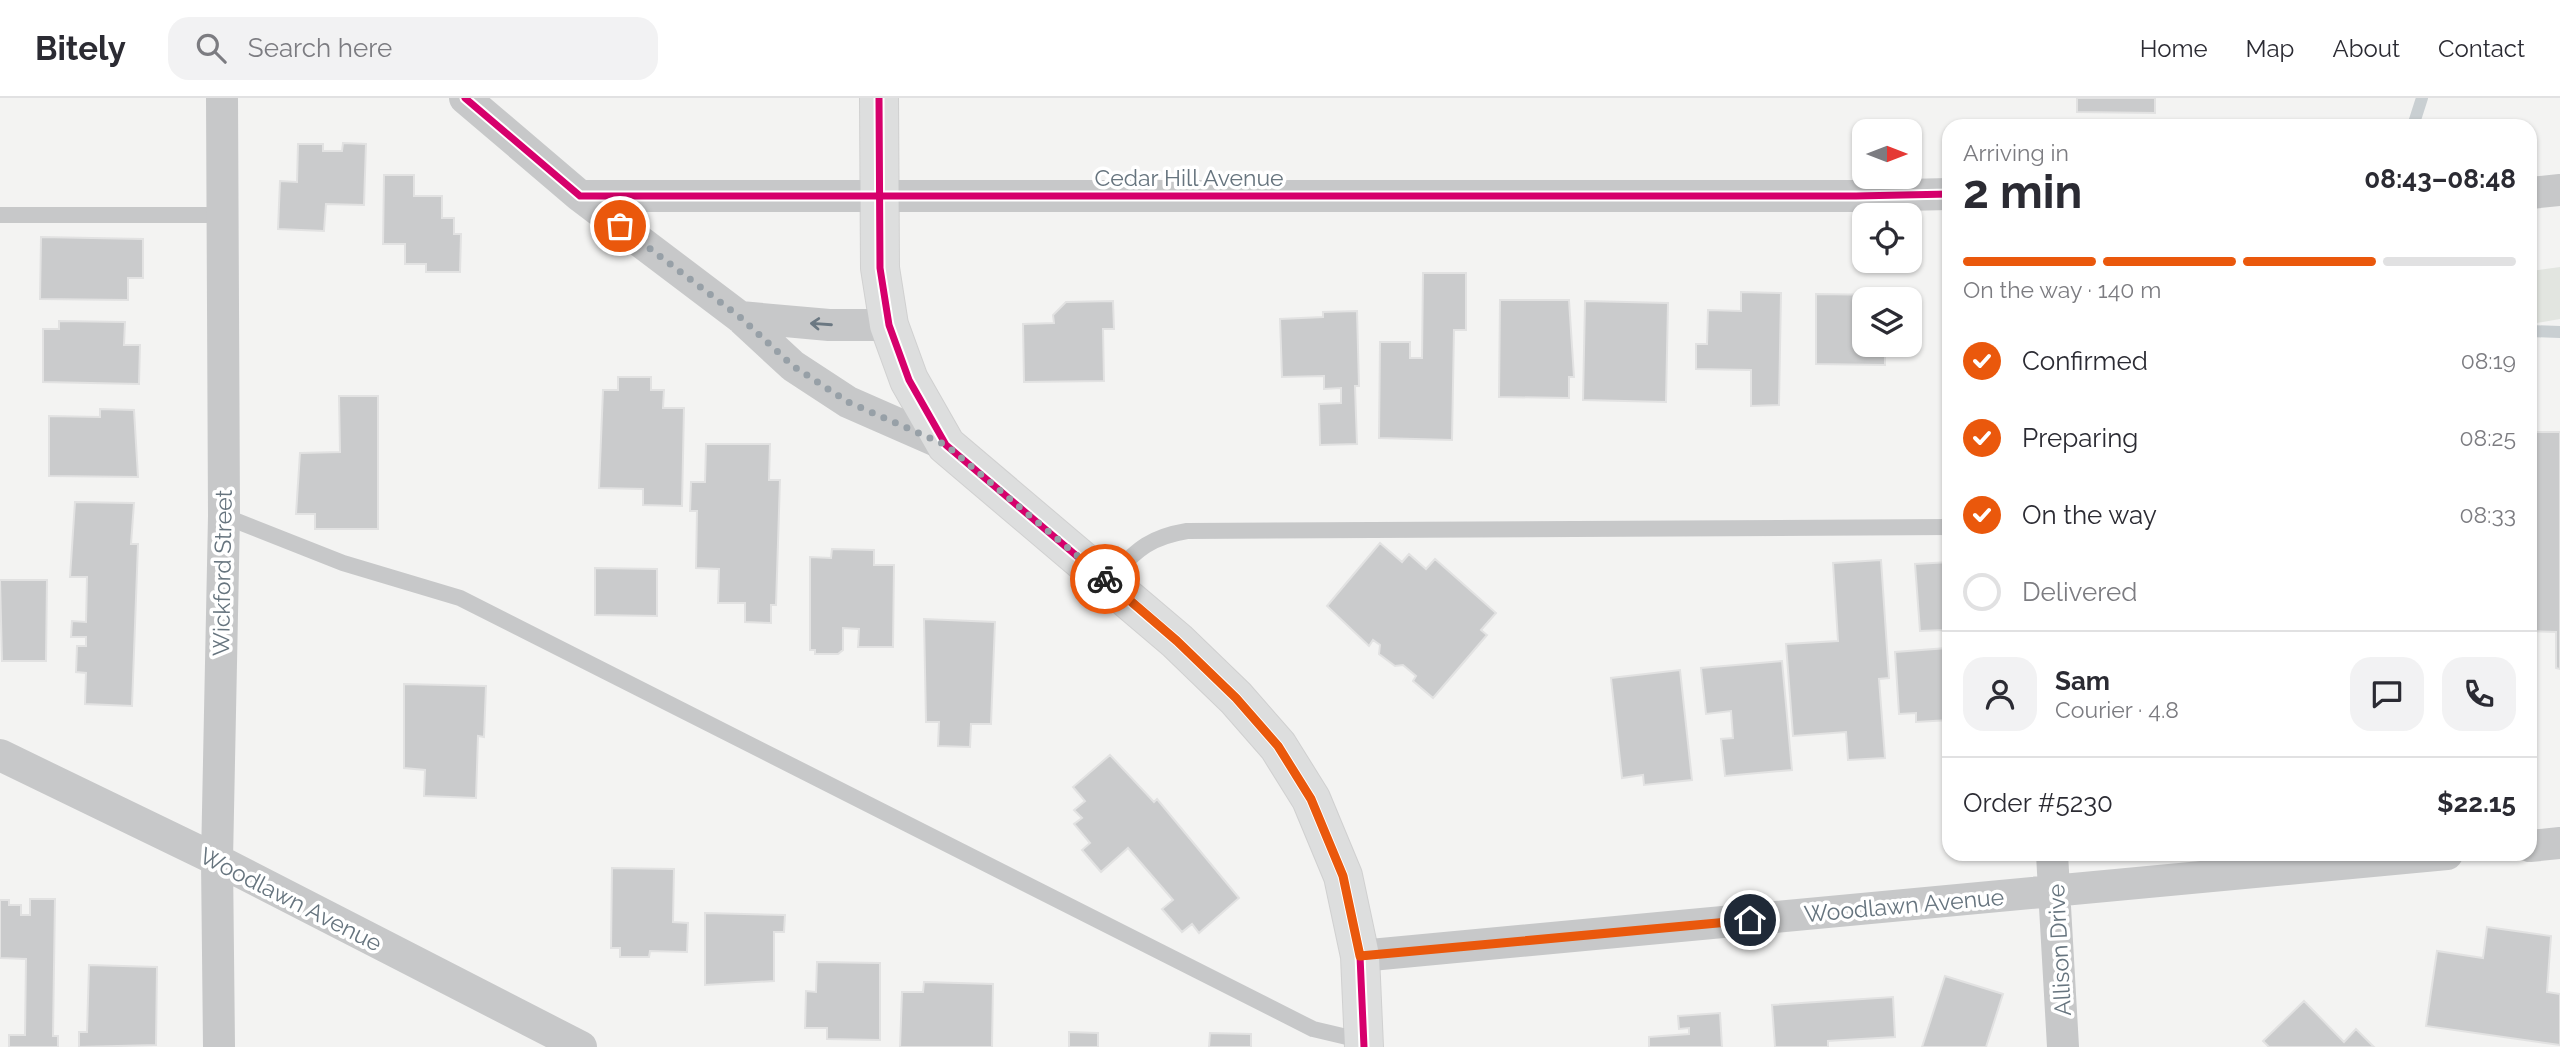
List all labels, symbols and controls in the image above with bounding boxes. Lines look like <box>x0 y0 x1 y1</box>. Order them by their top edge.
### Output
search box <box>168 17 658 80</box>
text: Bitely <box>35 29 126 68</box>
icon: search <box>192 29 230 67</box>
text: Search here <box>248 33 392 63</box>
text: Home <box>2140 34 2208 63</box>
text: Map <box>2246 34 2294 63</box>
text: About <box>2332 34 2400 63</box>
text: Contact <box>2438 34 2525 63</box>
north arrow <box>1852 119 1922 189</box>
map controls <box>1852 119 1922 357</box>
text: Arriving in <box>1963 139 2069 166</box>
street label: Cedar Hill Avenue <box>1094 164 1284 191</box>
text: 08:43–08:48 <box>2364 164 2516 194</box>
text: 2 min <box>1963 165 2082 219</box>
pin <box>590 196 650 256</box>
button: locate <box>1852 203 1922 273</box>
icon: bag <box>601 207 639 245</box>
text: On the way · 140 m <box>1963 276 2161 303</box>
button: layers <box>1852 287 1922 357</box>
one-way arrow <box>810 317 833 330</box>
icon: check <box>1963 342 2001 380</box>
text: Confirmed <box>2022 346 2148 376</box>
text: 08:19 <box>2461 347 2516 374</box>
icon: check <box>1963 419 2001 457</box>
text: Preparing <box>2022 423 2138 453</box>
text: 08:25 <box>2459 424 2516 451</box>
street label: Wickford Street <box>207 489 237 656</box>
icon: check <box>1963 496 2001 534</box>
text: On the way <box>2022 500 2157 530</box>
text: 08:33 <box>2459 501 2516 528</box>
courier <box>1070 544 1140 614</box>
icon: bike <box>1086 560 1124 598</box>
text: Delivered <box>2022 577 2137 607</box>
button: person <box>1963 657 2037 731</box>
button: chat <box>2350 657 2424 731</box>
button: phone <box>2442 657 2516 731</box>
text: Sam <box>2055 666 2110 696</box>
text: Courier · 4.8 <box>2055 696 2179 723</box>
text: Order #5230 <box>1963 788 2113 818</box>
text: $22.15 <box>2437 788 2516 818</box>
street label: Woodlawn Avenue <box>196 841 386 957</box>
street label: Woodlawn Avenue <box>1803 883 2005 927</box>
street label: Allison Drive <box>2042 883 2076 1017</box>
pin <box>1720 890 1780 950</box>
icon: home <box>1731 901 1769 939</box>

